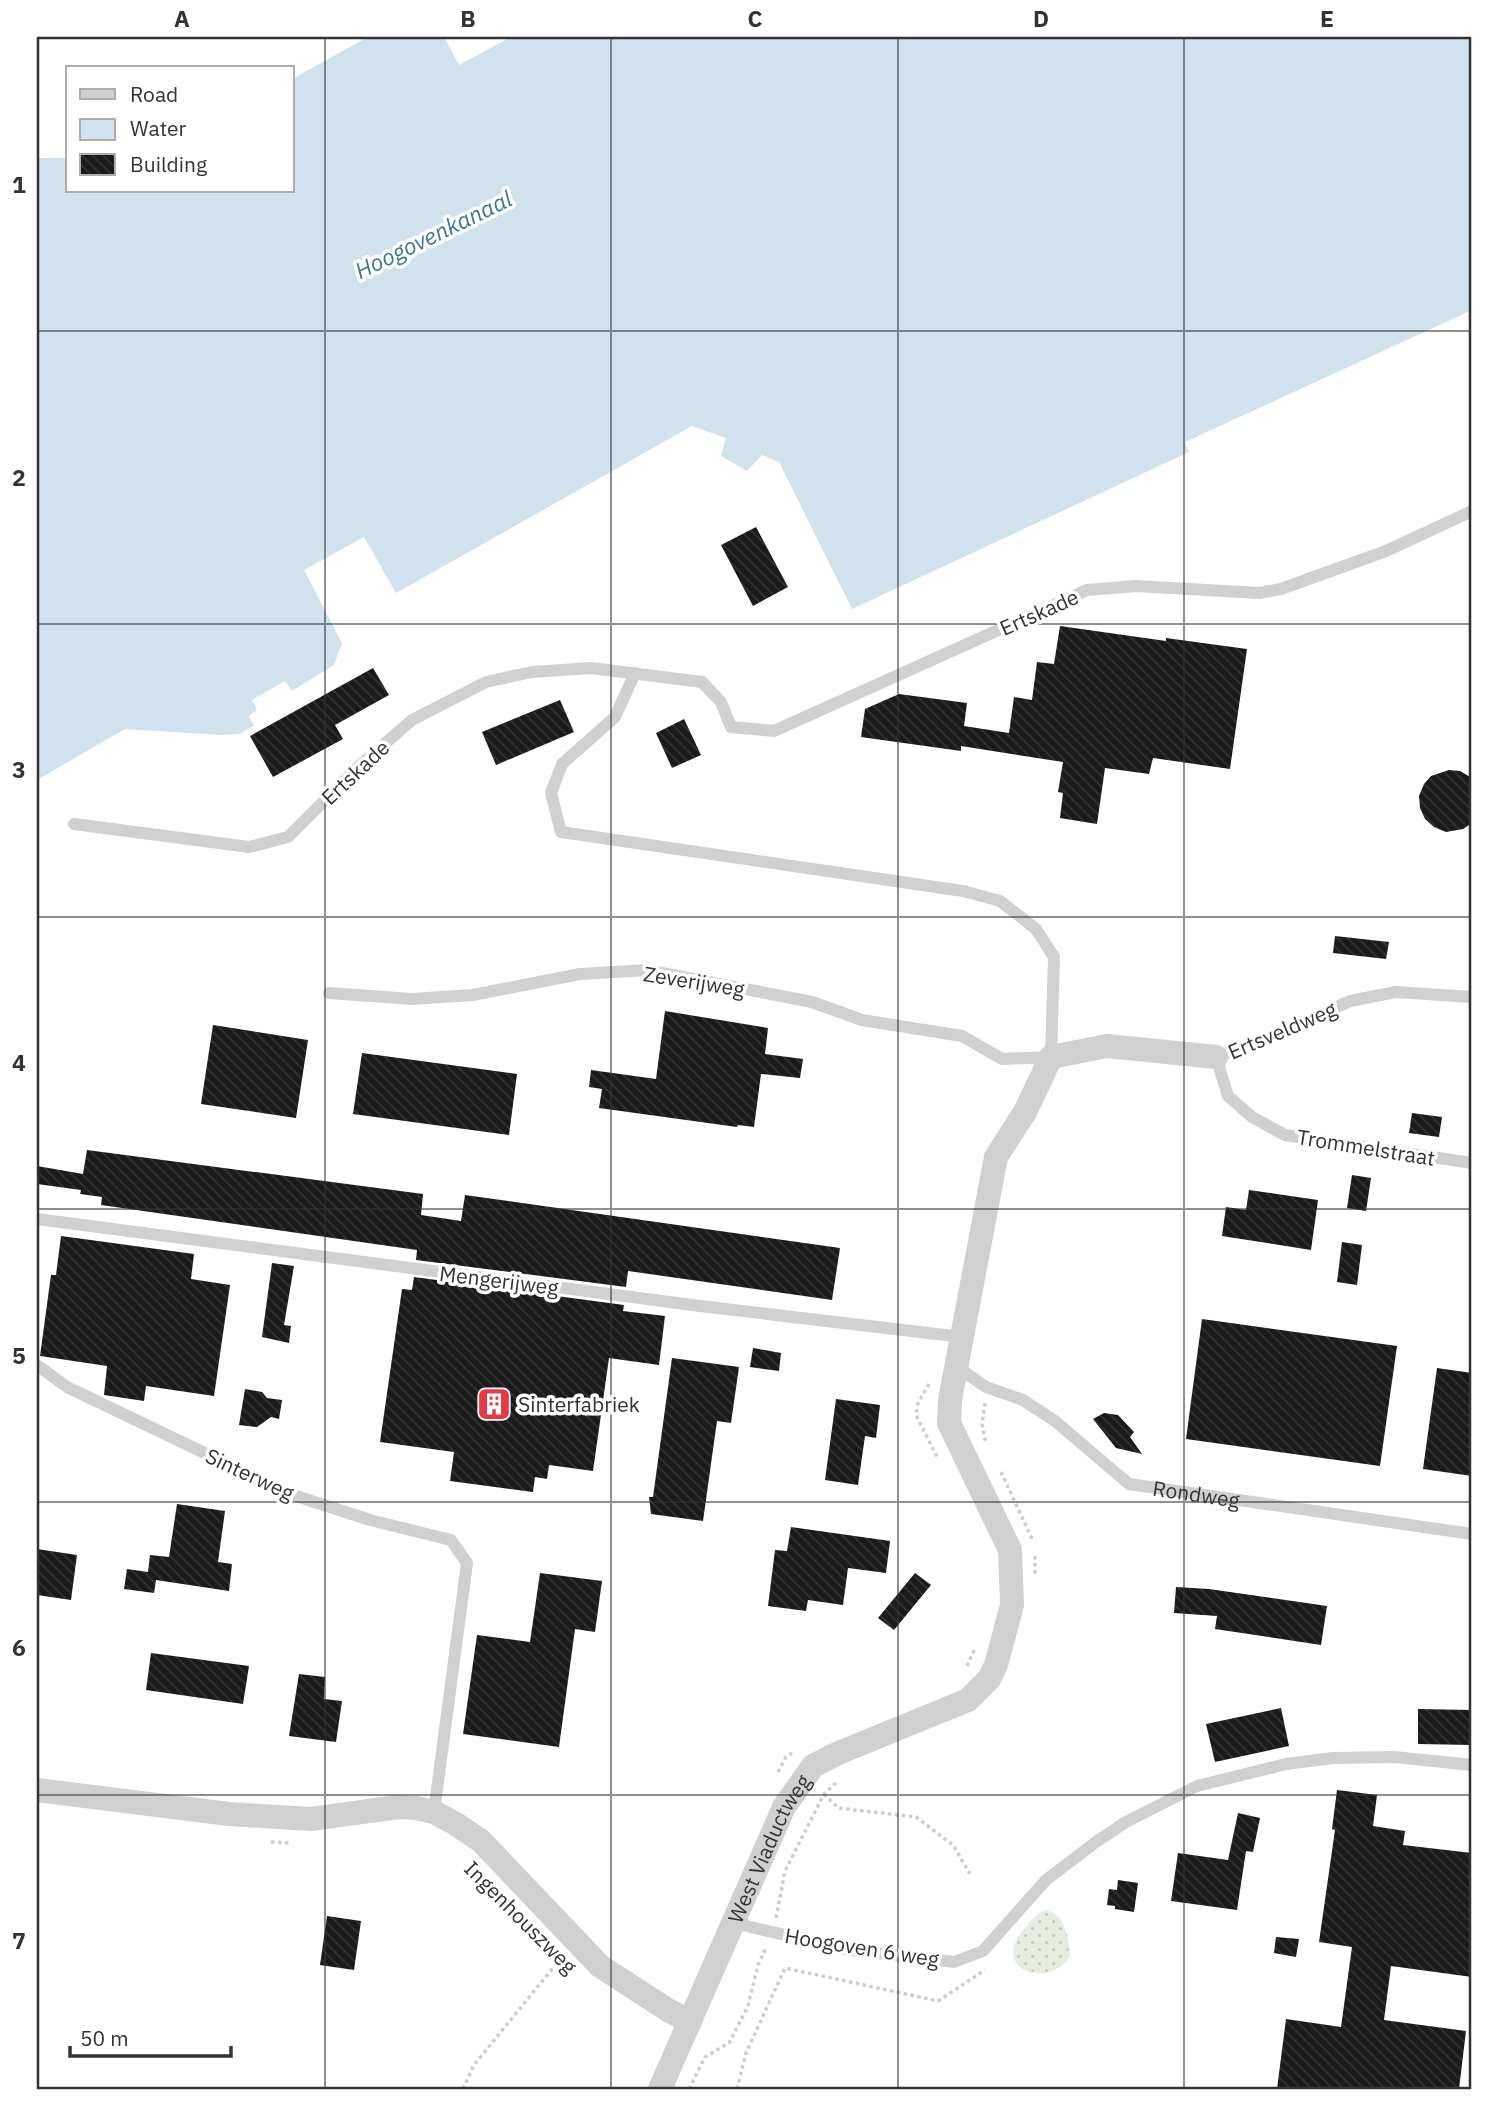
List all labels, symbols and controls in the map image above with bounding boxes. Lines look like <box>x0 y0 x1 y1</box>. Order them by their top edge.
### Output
text: A <box>174 3 190 33</box>
text: B <box>460 3 476 33</box>
text: C <box>748 3 763 33</box>
text: D <box>1033 3 1049 33</box>
text: E <box>1320 3 1334 33</box>
legend <box>66 66 294 192</box>
text: Road <box>130 80 178 108</box>
text: Water <box>130 114 187 142</box>
text: Building <box>130 150 207 178</box>
text: 1 <box>12 169 26 199</box>
water label: Hoogovenkanaal <box>349 183 517 285</box>
text: 2 <box>12 462 26 492</box>
street label: Ertskade <box>995 582 1083 642</box>
street label: Ertskade <box>315 733 395 811</box>
text: 3 <box>12 754 26 784</box>
street label: Zeverijweg <box>641 959 747 1003</box>
street label: Ertsveldweg <box>1223 995 1341 1065</box>
text: 4 <box>12 1047 26 1077</box>
street label: Trommelstraat <box>1295 1122 1437 1172</box>
street label: Mengerijweg <box>438 1259 560 1301</box>
text: 5 <box>12 1340 26 1370</box>
building icon: Sinterfabriek <box>475 1385 513 1423</box>
place label: Sinterfabriek <box>518 1390 640 1418</box>
street label: Sinterweg <box>201 1441 299 1507</box>
street label: Rondweg <box>1151 1474 1242 1514</box>
text: 6 <box>12 1632 26 1662</box>
street label: West Viaductweg <box>721 1769 817 1927</box>
street label: Ingenhouszweg <box>459 1855 583 1979</box>
street label: Hoogoven 6 weg <box>783 1921 941 1973</box>
text: 7 <box>12 1925 26 1955</box>
scale bar <box>70 2014 231 2058</box>
text: 50 m <box>80 2024 129 2052</box>

